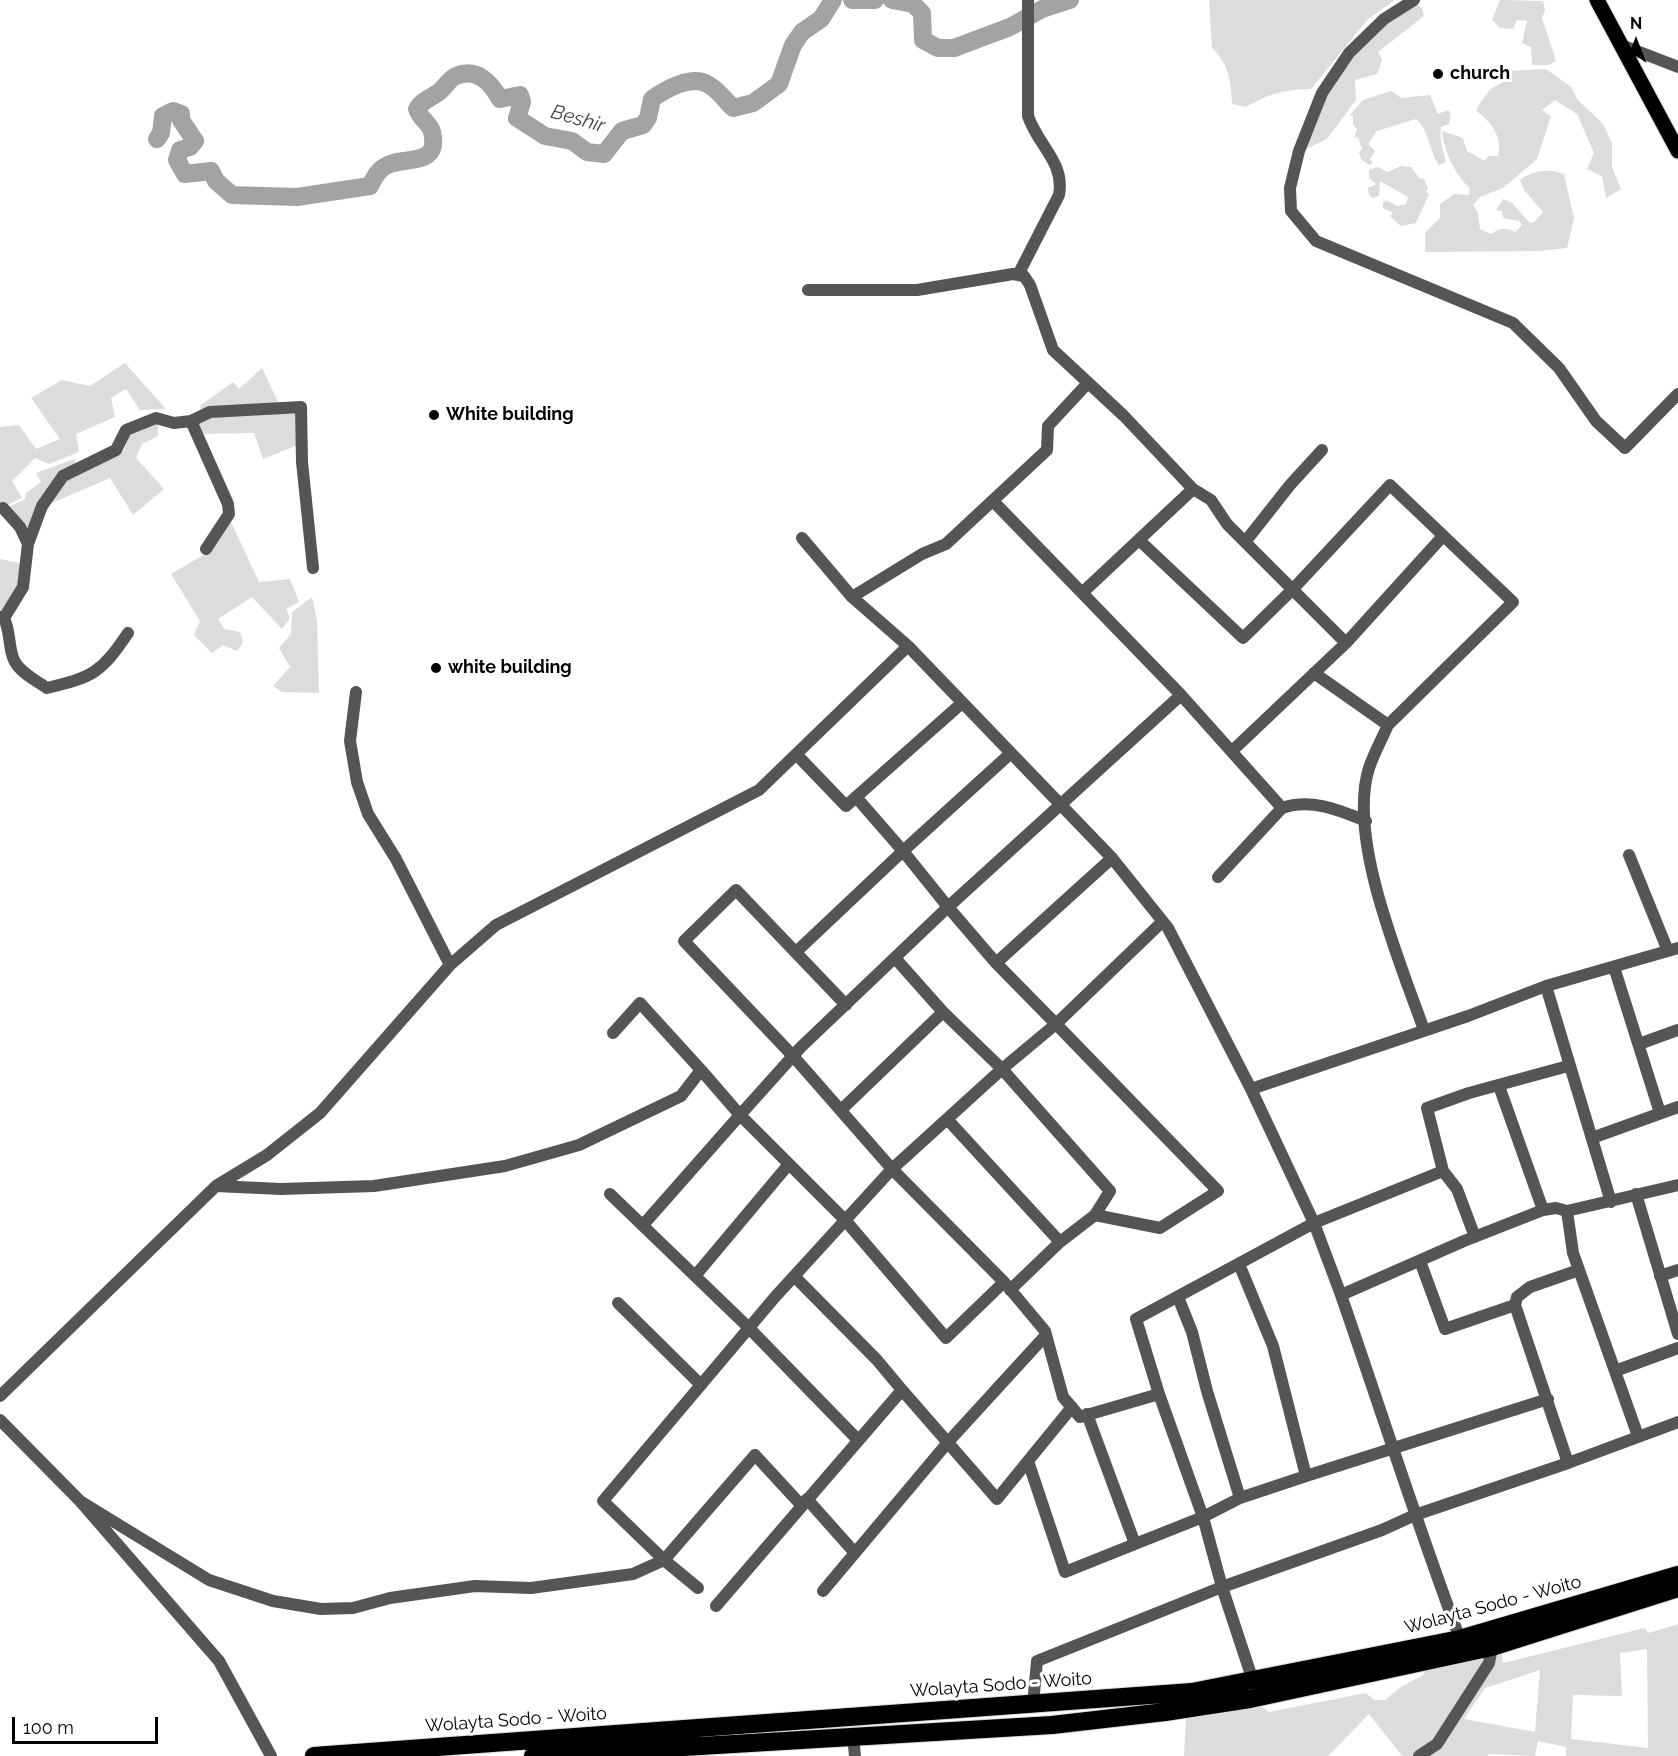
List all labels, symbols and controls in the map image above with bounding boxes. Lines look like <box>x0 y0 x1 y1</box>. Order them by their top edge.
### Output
north arrow <box>1606 12 1666 72</box>
text: N <box>1630 14 1642 33</box>
place label: church <box>1450 63 1510 85</box>
marker: church <box>1431 67 1445 81</box>
water label: Beshir <box>548 100 608 138</box>
place label: White building <box>446 404 574 426</box>
marker: White building <box>427 408 441 422</box>
place label: white building <box>448 657 572 679</box>
marker: white building <box>429 661 443 675</box>
street label: Wolayta Sodo - Woito <box>1402 1571 1584 1639</box>
street label: Wolayta Sodo - Woito <box>909 1668 1093 1702</box>
street label: Wolayta Sodo - Woito <box>424 1703 608 1737</box>
scale bar <box>15 1705 160 1743</box>
text: 100 m <box>23 1717 74 1738</box>

